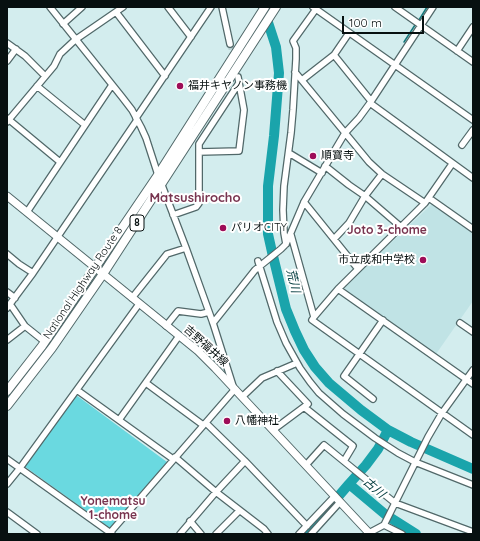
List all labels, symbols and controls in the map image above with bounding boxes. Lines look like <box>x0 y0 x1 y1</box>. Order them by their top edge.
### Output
scale bar <box>344 8 426 34</box>
text: 100 m <box>349 15 382 30</box>
place label: 福井キヤノン事務機 <box>188 79 287 93</box>
marker: 福井キヤノン事務機 <box>175 81 185 91</box>
place label: 順寶寺 <box>321 149 354 163</box>
marker: 順寶寺 <box>308 151 318 161</box>
district label: Matsushirocho <box>149 190 241 206</box>
road number: 8 <box>130 215 144 231</box>
place label: パリオCITY <box>231 221 287 235</box>
marker: パリオCITY <box>218 223 228 233</box>
district label: Joto 3-chome <box>347 223 427 237</box>
street label: National Highway Route 8 <box>40 224 126 342</box>
place label: 市立成和中学校 <box>338 253 415 267</box>
marker: 市立成和中学校 <box>418 255 428 265</box>
water label: 荒川 <box>283 268 303 294</box>
street label: 吉野福井線 <box>181 323 231 369</box>
place label: 八幡神社 <box>235 414 279 428</box>
marker: 八幡神社 <box>222 416 232 426</box>
water label: 古川 <box>360 475 388 501</box>
district label: Yonematsu 1-chome <box>81 494 145 522</box>

